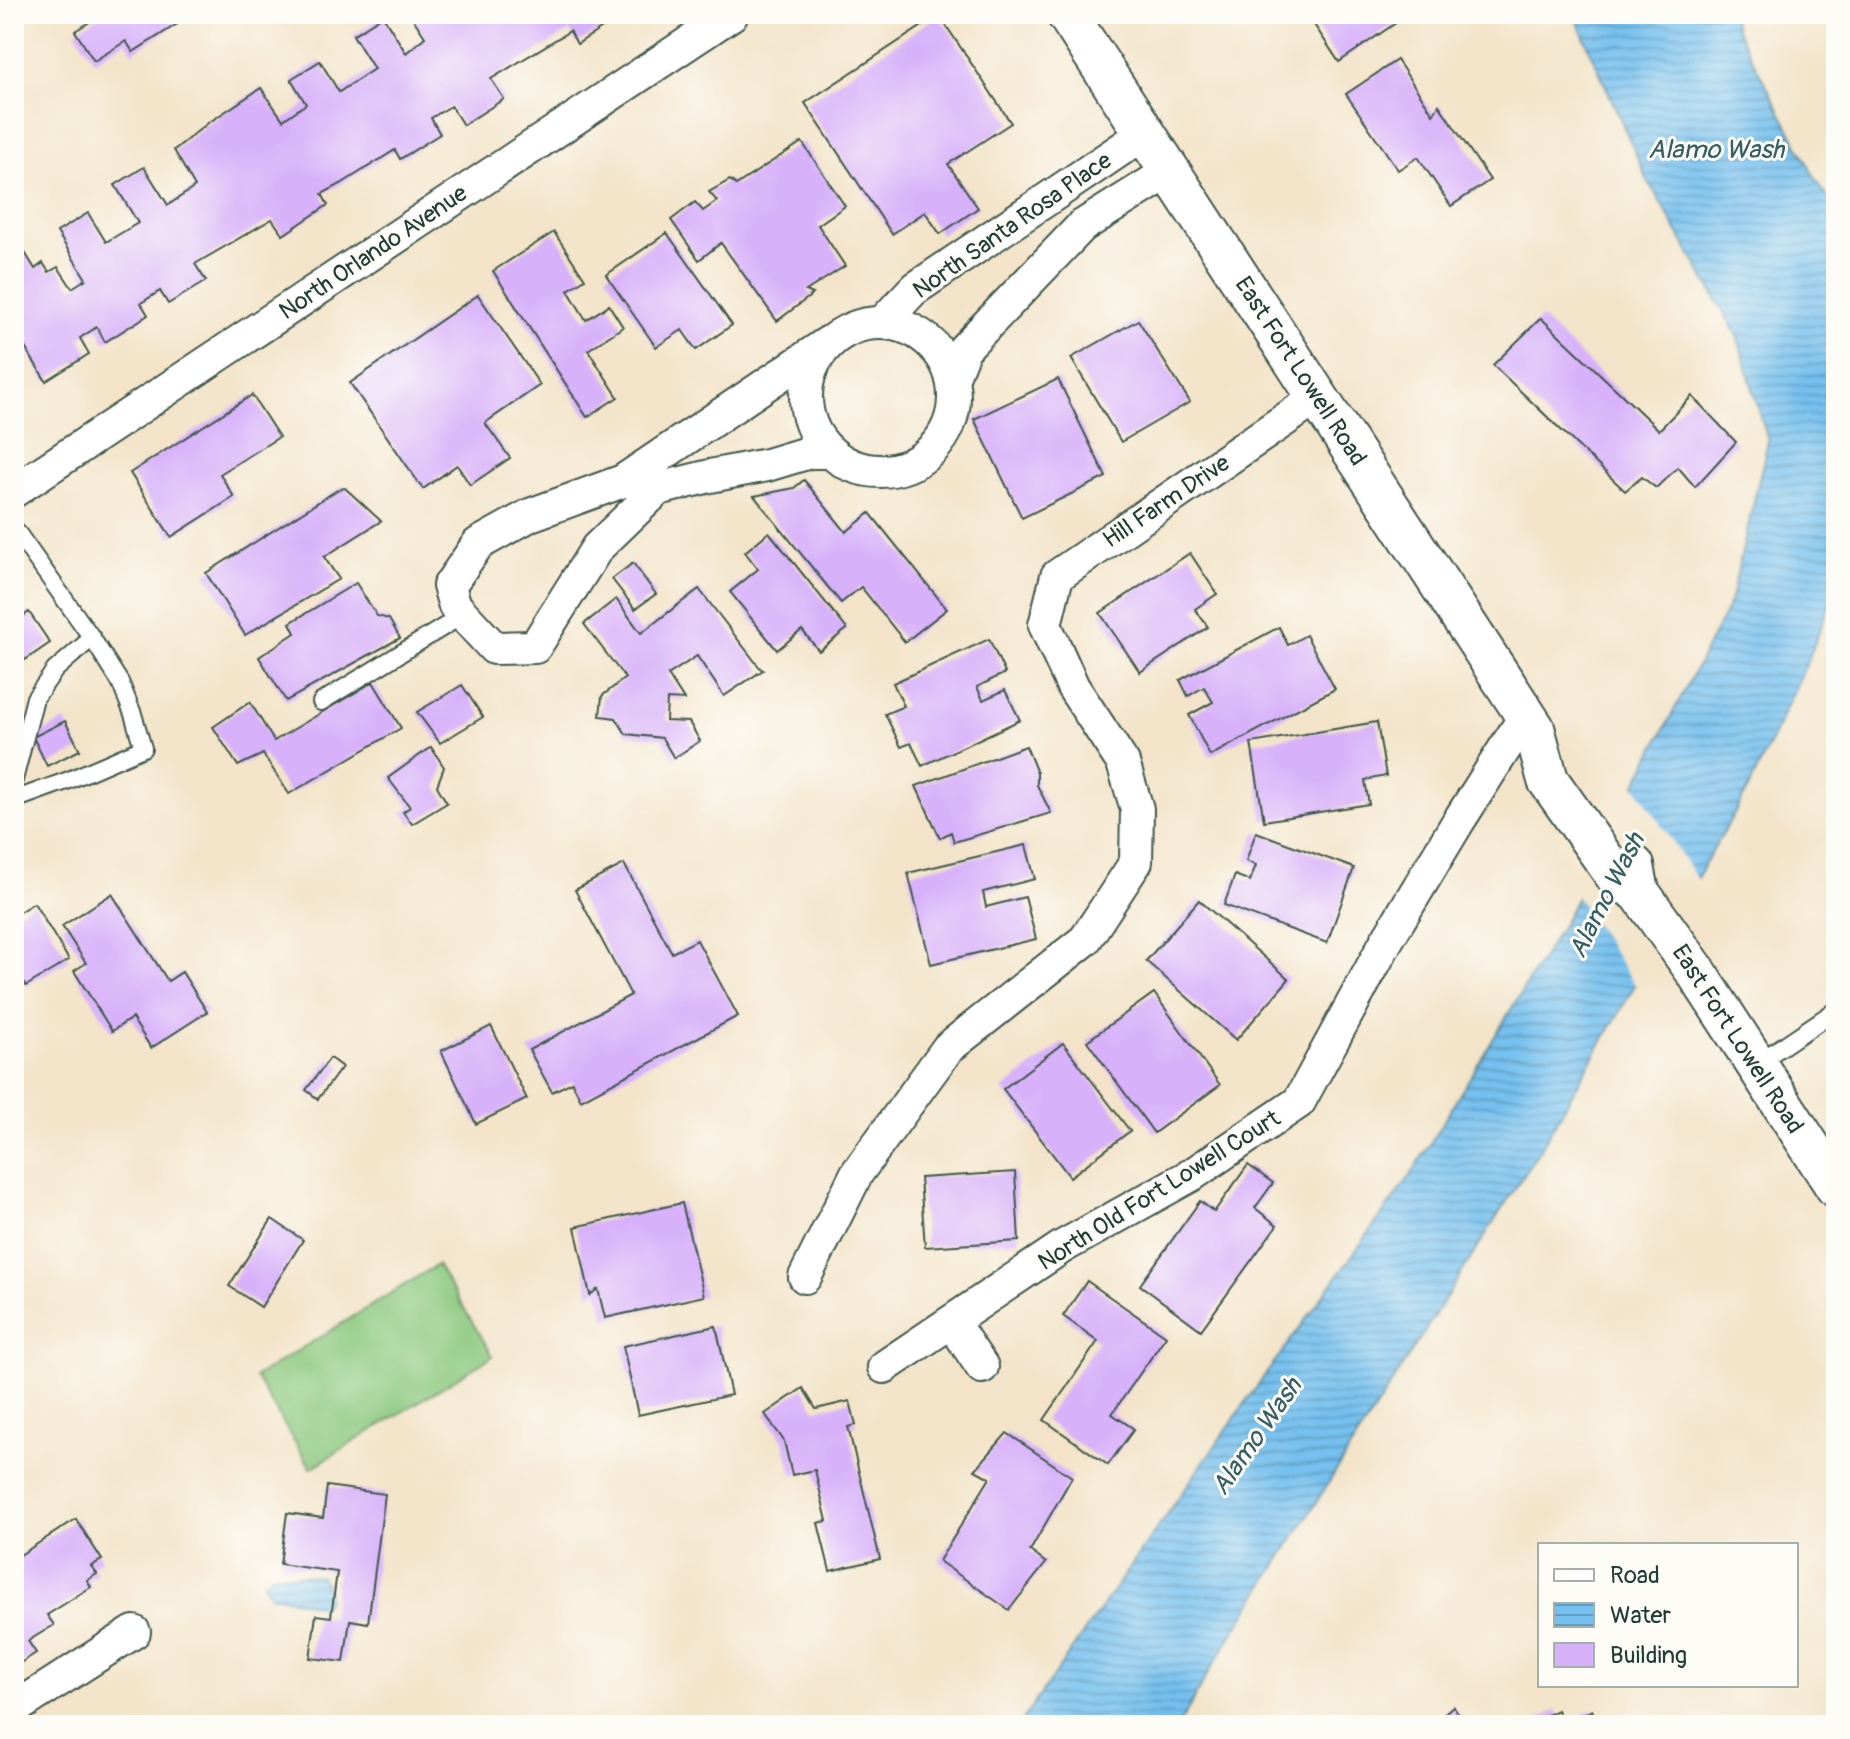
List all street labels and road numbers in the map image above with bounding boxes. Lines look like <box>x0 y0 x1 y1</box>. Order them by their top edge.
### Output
street label: North Santa Rosa Place <box>907 146 1117 305</box>
street label: North Orlando Avenue <box>274 179 473 326</box>
street label: East Fort Lowell Road <box>1229 271 1372 471</box>
street label: Hill Farm Drive <box>1097 448 1235 554</box>
street label: East Fort Lowell Road <box>1666 939 1809 1139</box>
street label: North Old Fort Lowell Court <box>1033 1104 1286 1277</box>

